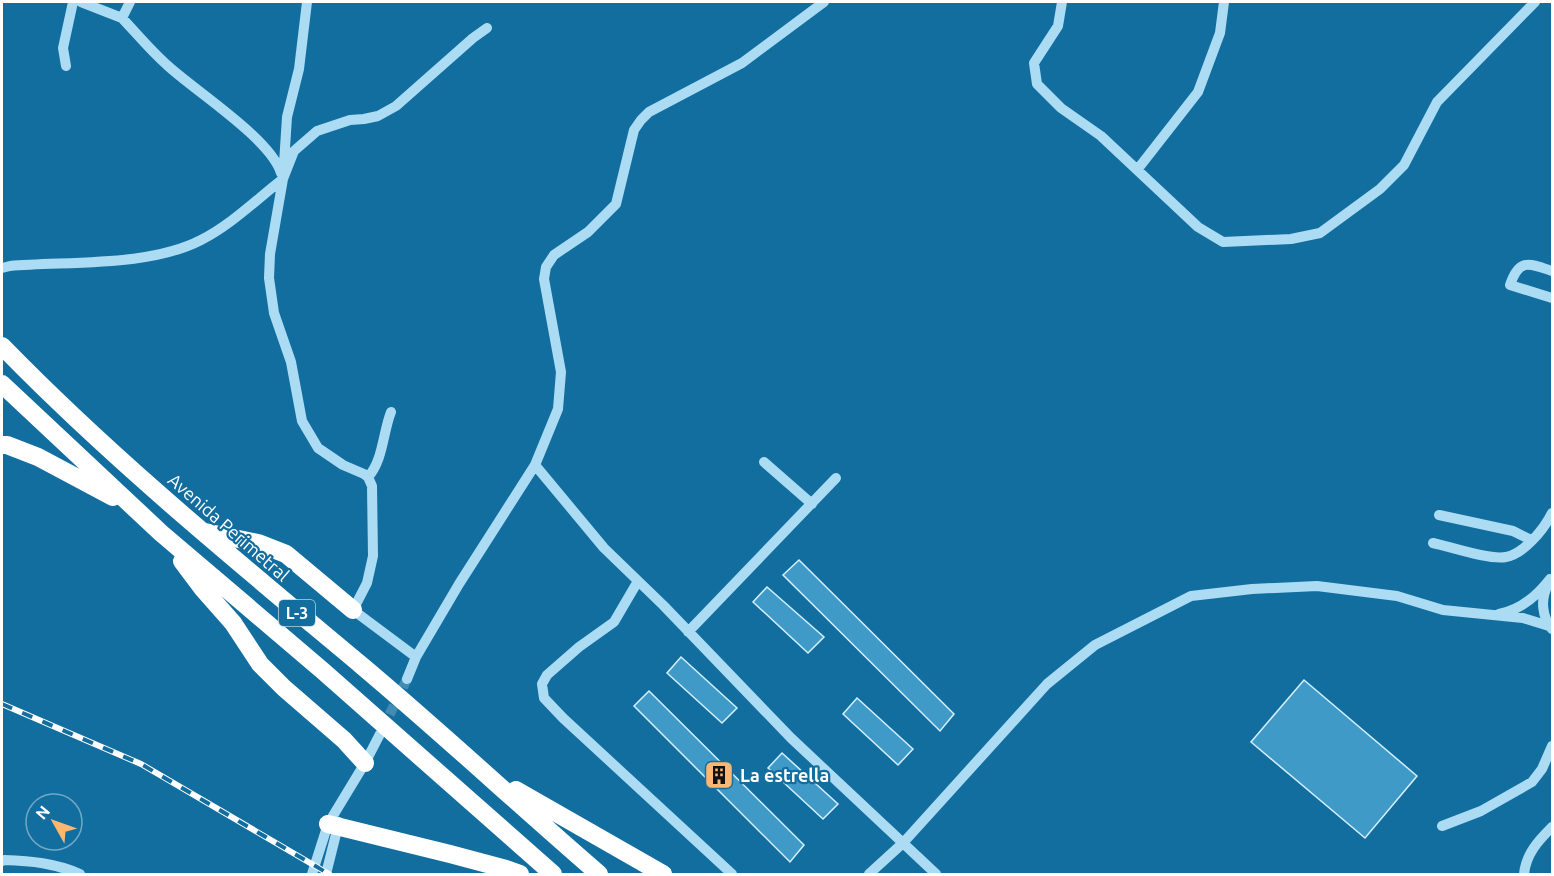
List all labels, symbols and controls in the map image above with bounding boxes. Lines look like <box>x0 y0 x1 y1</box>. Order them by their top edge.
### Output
street label: Avenida Perimetral <box>164 469 294 585</box>
road number: L-3 <box>279 600 315 626</box>
building icon: La estrella <box>703 759 735 791</box>
place label: La estrella <box>740 765 829 785</box>
north arrow <box>24 792 84 852</box>
text: N <box>32 802 53 823</box>

